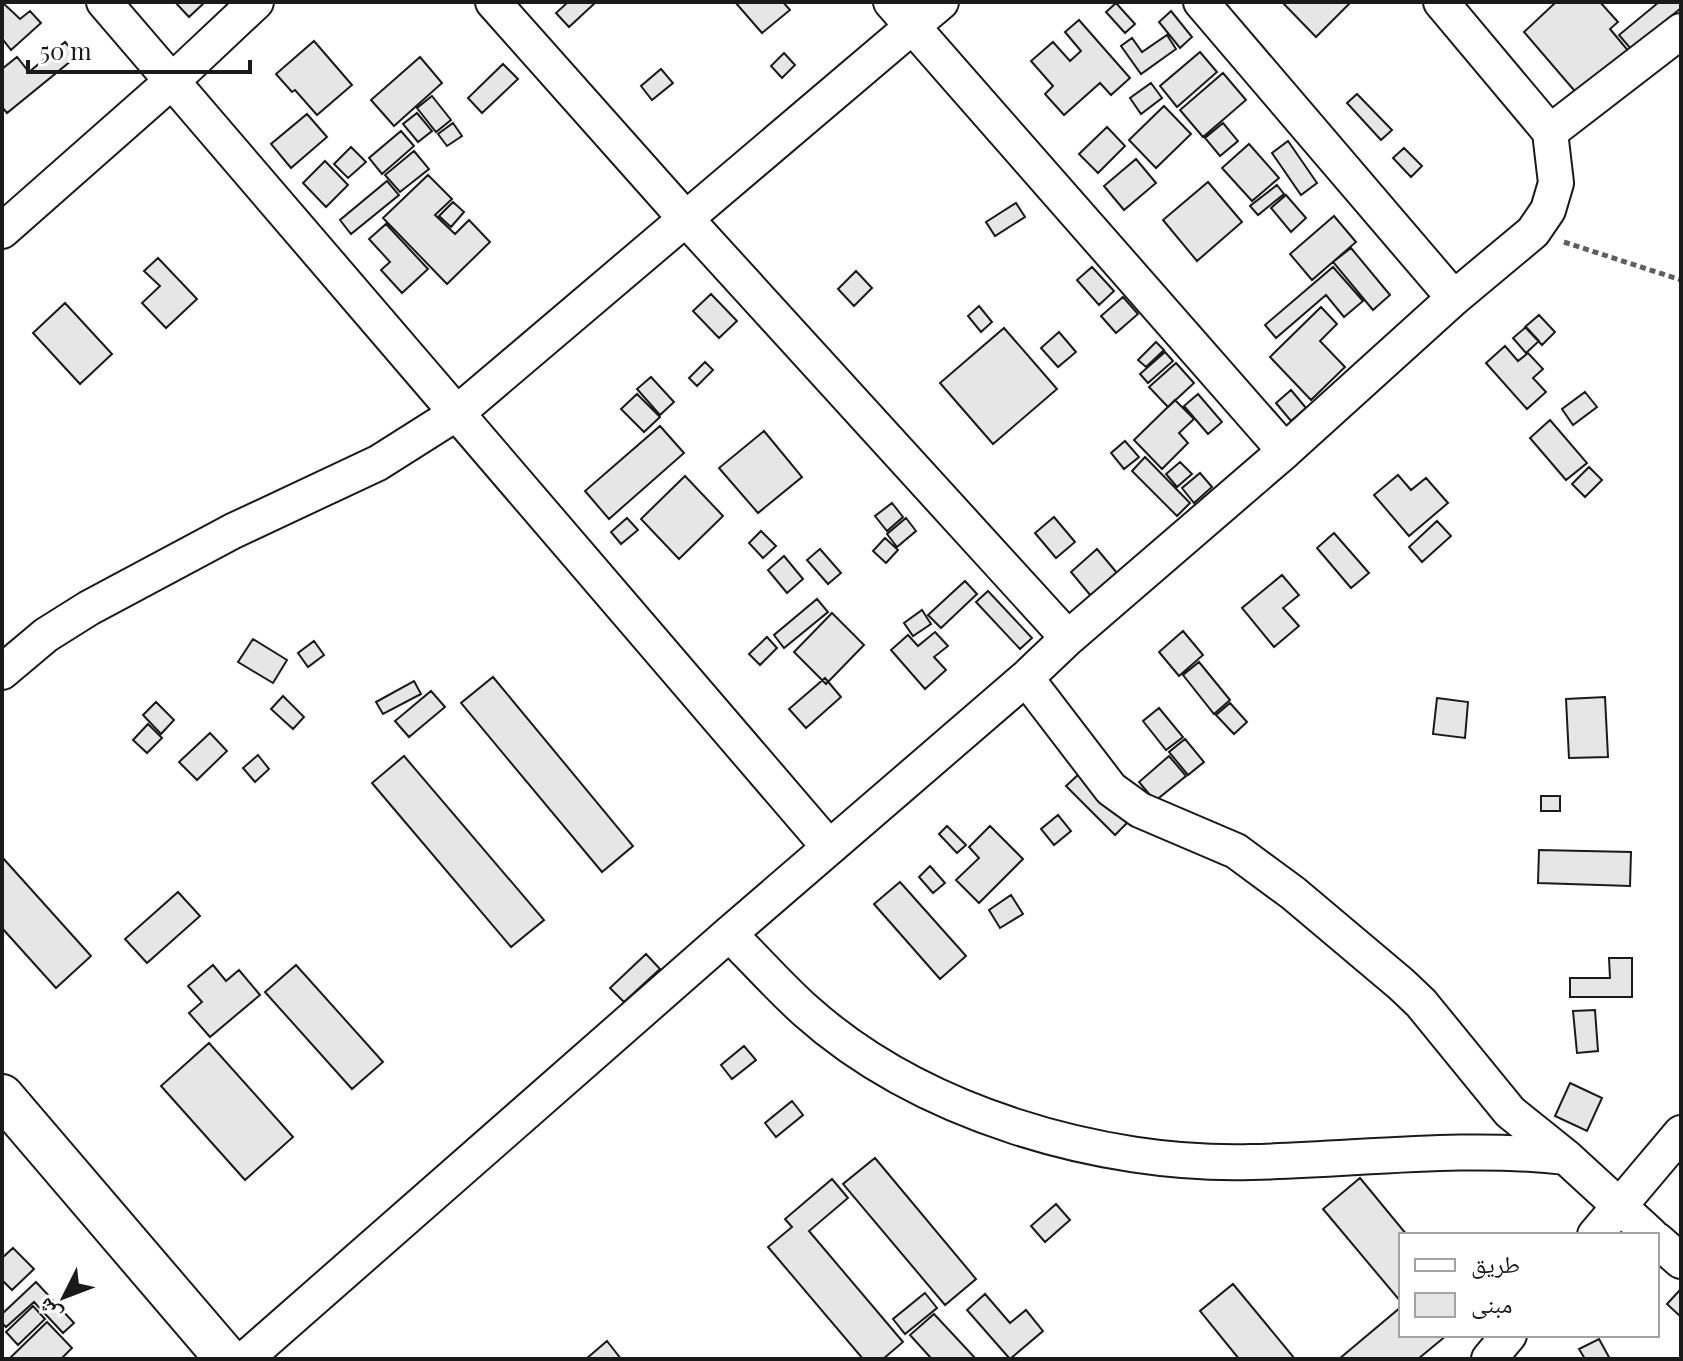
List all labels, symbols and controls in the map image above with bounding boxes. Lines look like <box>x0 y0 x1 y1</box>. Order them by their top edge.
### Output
scale bar <box>28 24 250 74</box>
text: 50 m <box>40 34 92 66</box>
legend <box>1399 1233 1659 1337</box>
text: طريق <box>1471 1247 1520 1279</box>
north arrow <box>24 1257 104 1337</box>
text: مبنى <box>1471 1287 1512 1319</box>
text: ش <box>29 1292 67 1330</box>

